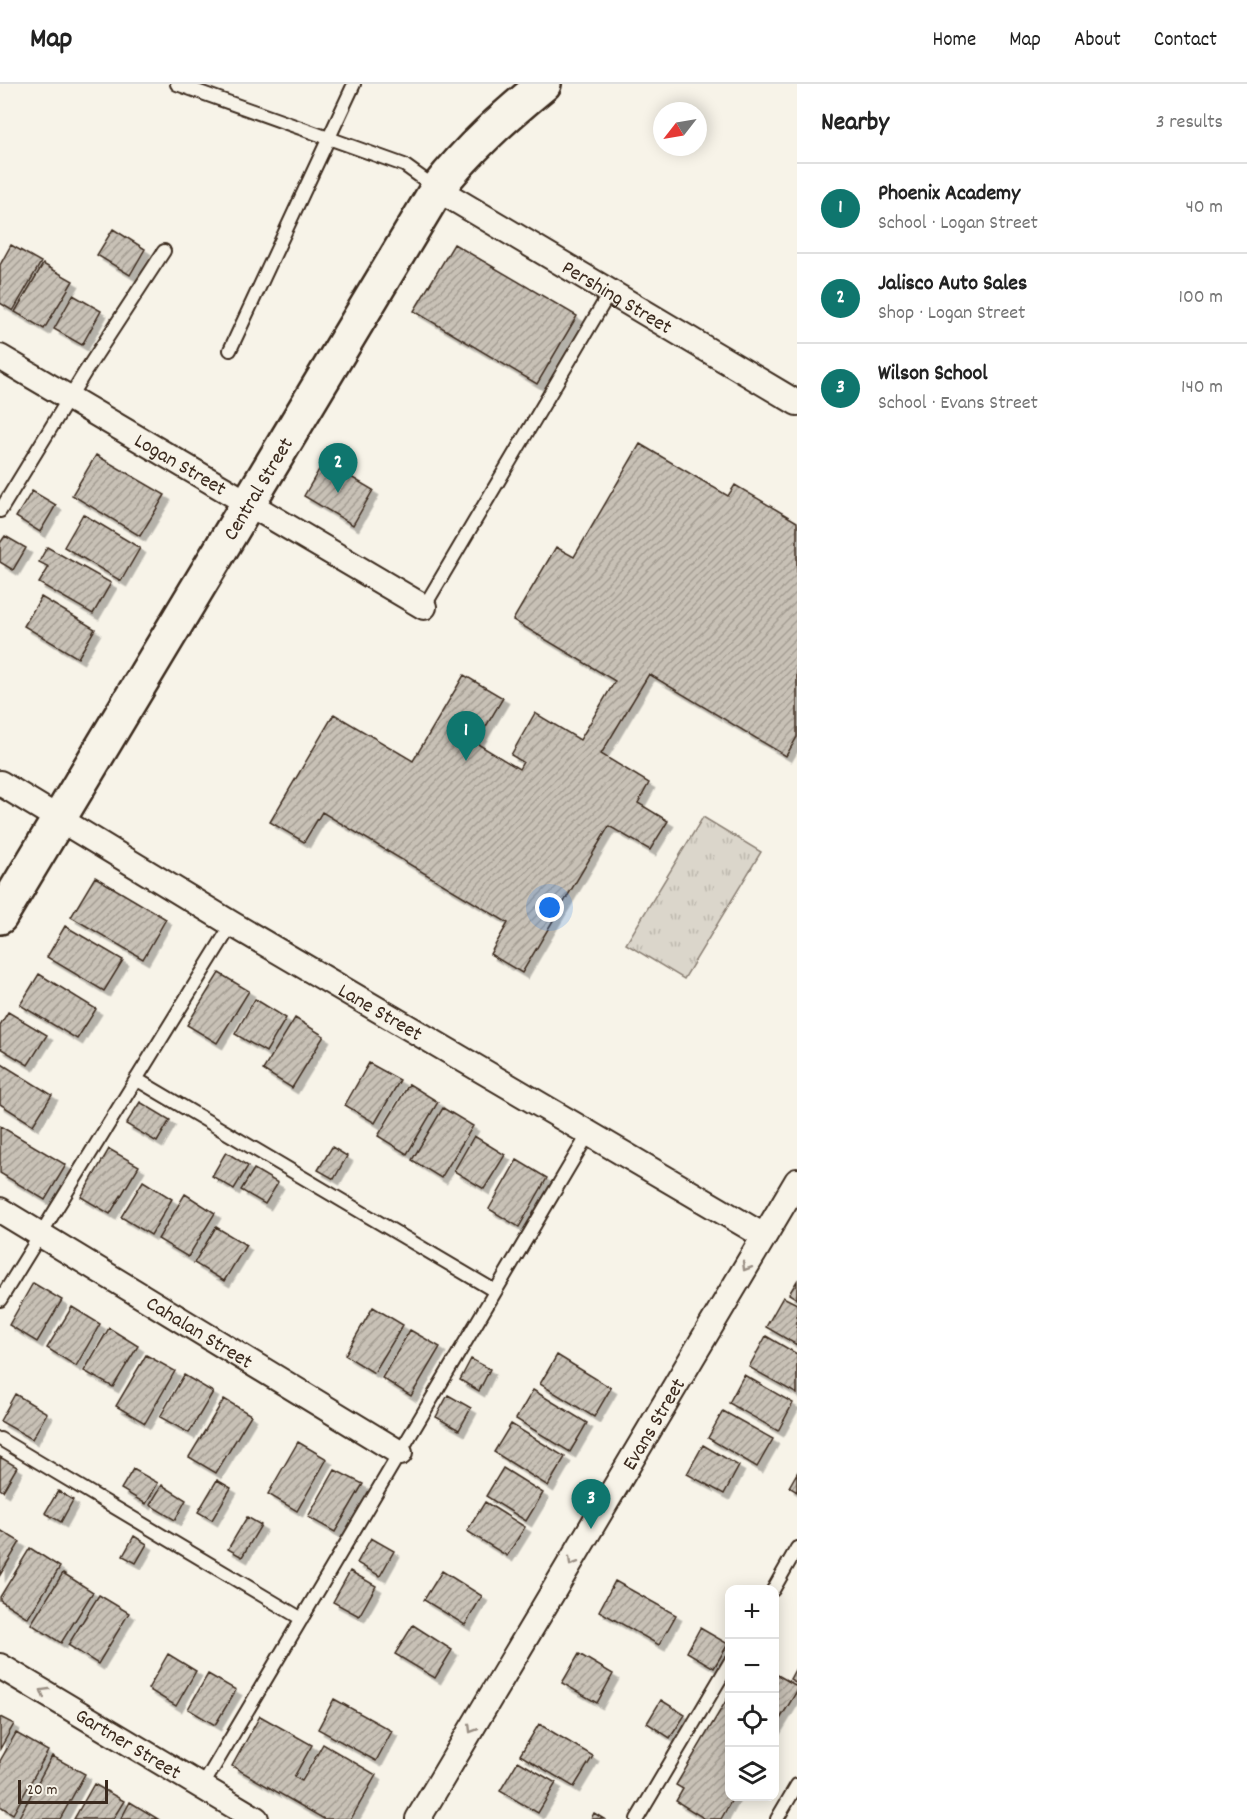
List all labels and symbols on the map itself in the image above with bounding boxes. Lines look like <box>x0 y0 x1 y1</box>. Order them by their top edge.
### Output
north arrow <box>653 102 707 156</box>
street label: Pershing Street <box>555 254 677 344</box>
street label: Logan Street <box>128 427 231 505</box>
street label: Central Street <box>217 432 303 547</box>
pin: 2 <box>318 444 358 493</box>
pin: 1 <box>446 712 486 761</box>
your location <box>535 893 564 922</box>
street label: Lane Street <box>331 977 427 1051</box>
one-way arrow <box>741 1261 753 1271</box>
street label: Cahalan Street <box>139 1290 258 1378</box>
street label: Evans Street <box>616 1373 695 1477</box>
pin: 3 <box>572 1480 610 1529</box>
one-way arrow <box>567 1555 579 1566</box>
one-way arrow <box>40 1688 50 1699</box>
street label: Gartner Street <box>69 1702 186 1789</box>
one-way arrow <box>467 1723 479 1733</box>
scale bar <box>18 1777 108 1804</box>

